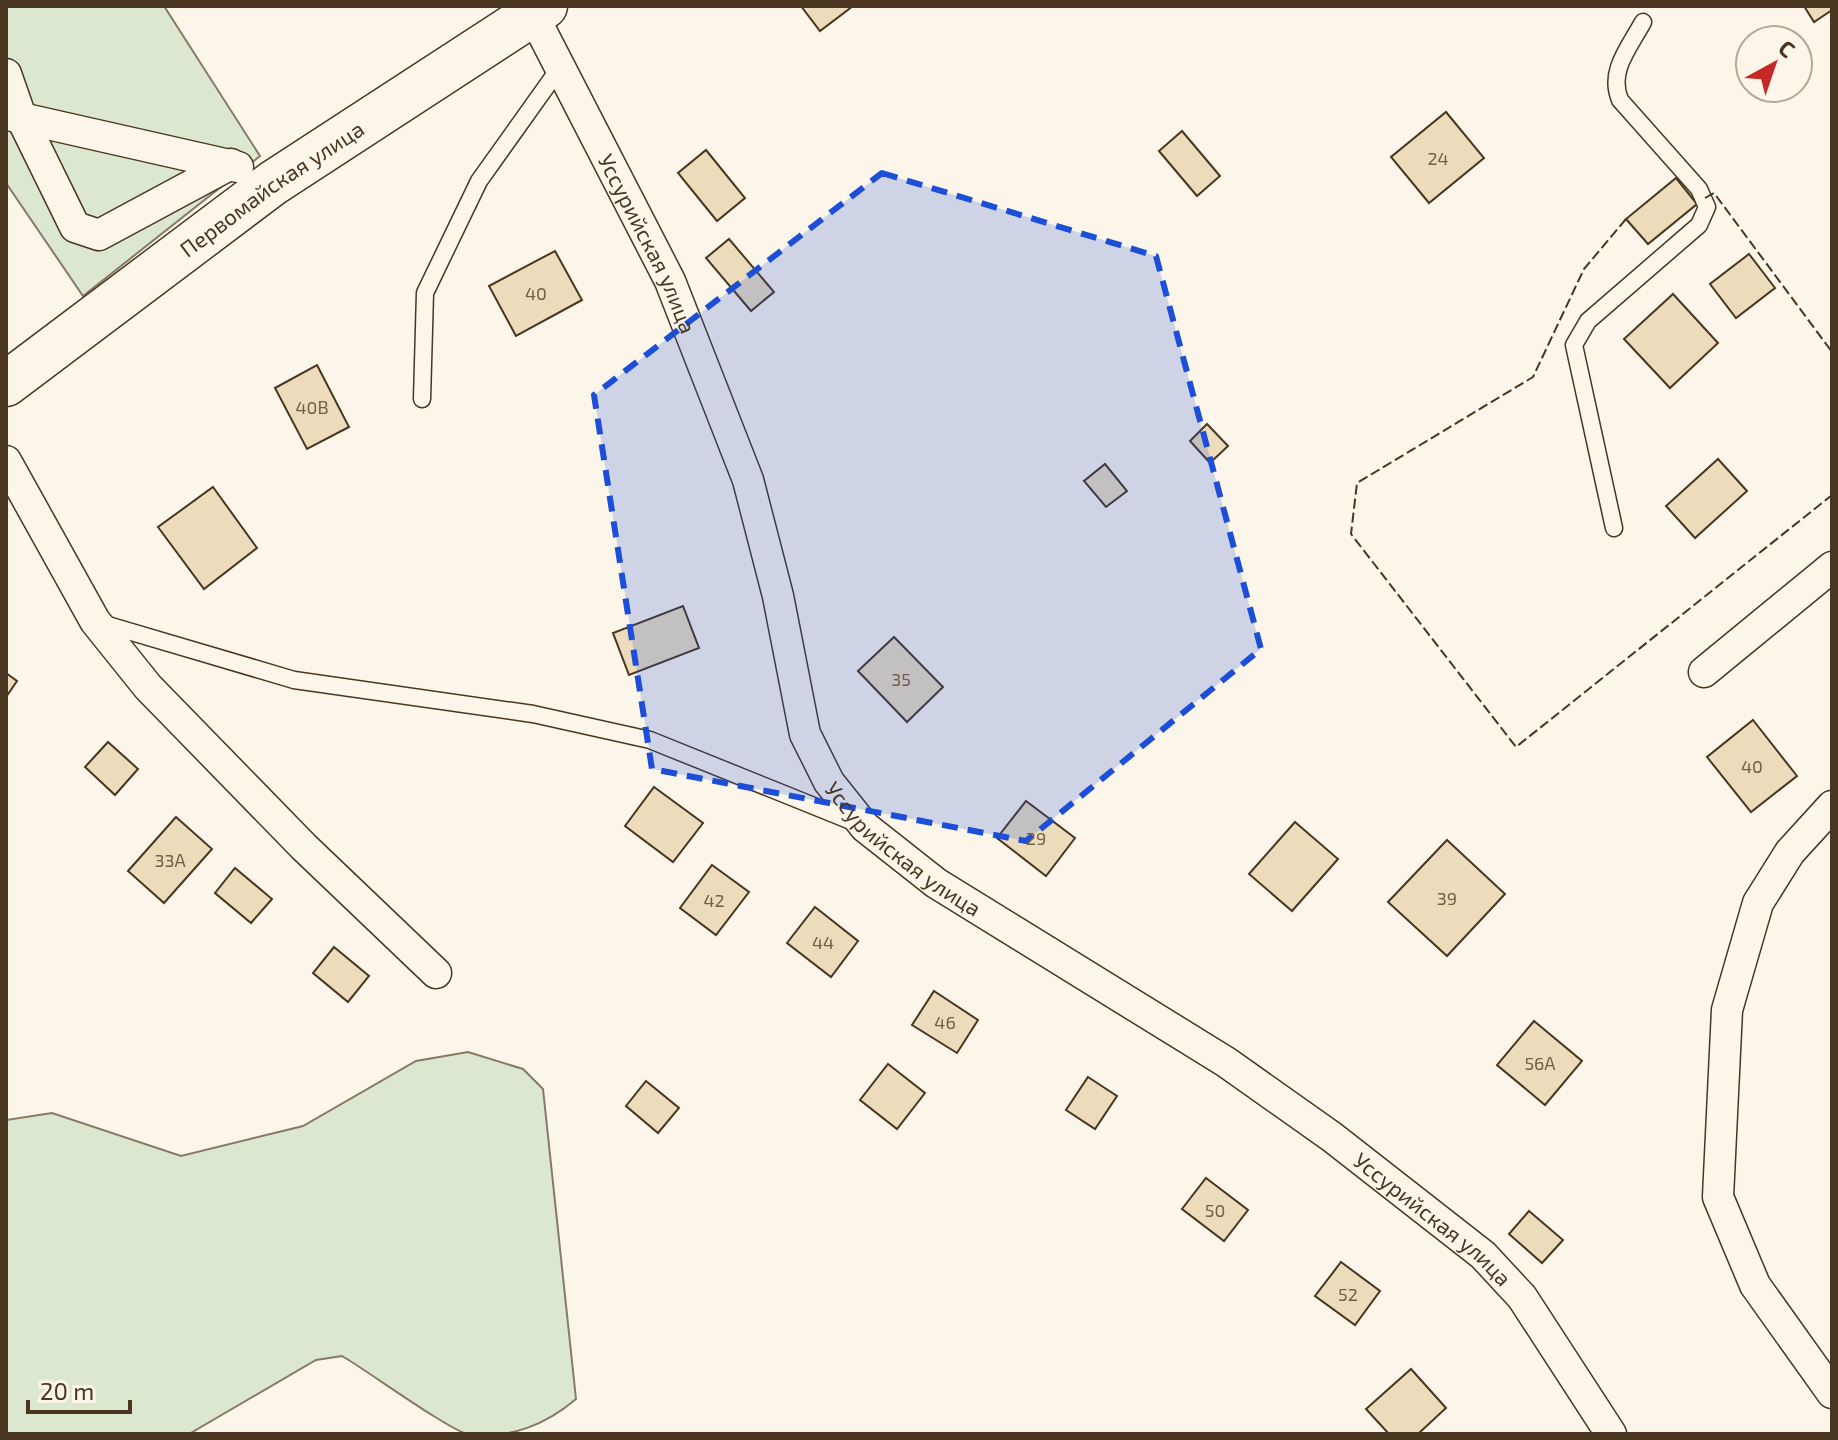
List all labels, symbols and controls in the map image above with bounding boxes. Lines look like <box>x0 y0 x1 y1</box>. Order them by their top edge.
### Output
north arrow <box>1734 24 1814 104</box>
text: С <box>1774 34 1801 62</box>
street label: Первомайская улица <box>174 115 368 262</box>
house number: 24 <box>1427 147 1449 169</box>
street label: Уссурийская улица <box>594 149 702 337</box>
house number: 40 <box>525 282 547 304</box>
house number: 40В <box>295 396 329 418</box>
house number: 35 <box>891 668 911 690</box>
house number: 40 <box>1741 755 1763 777</box>
street label: Уссурийская улица <box>820 776 986 921</box>
house number: 29 <box>1026 827 1046 849</box>
house number: 33А <box>154 849 186 871</box>
house number: 39 <box>1437 887 1457 909</box>
house number: 42 <box>703 889 725 911</box>
house number: 44 <box>812 931 834 953</box>
house number: 46 <box>934 1011 956 1033</box>
house number: 56А <box>1524 1052 1556 1074</box>
street label: Уссурийская улица <box>1349 1146 1517 1291</box>
house number: 50 <box>1205 1199 1225 1221</box>
house number: 52 <box>1338 1283 1358 1305</box>
scale bar <box>28 1364 130 1414</box>
text: 20 m <box>40 1376 94 1405</box>

